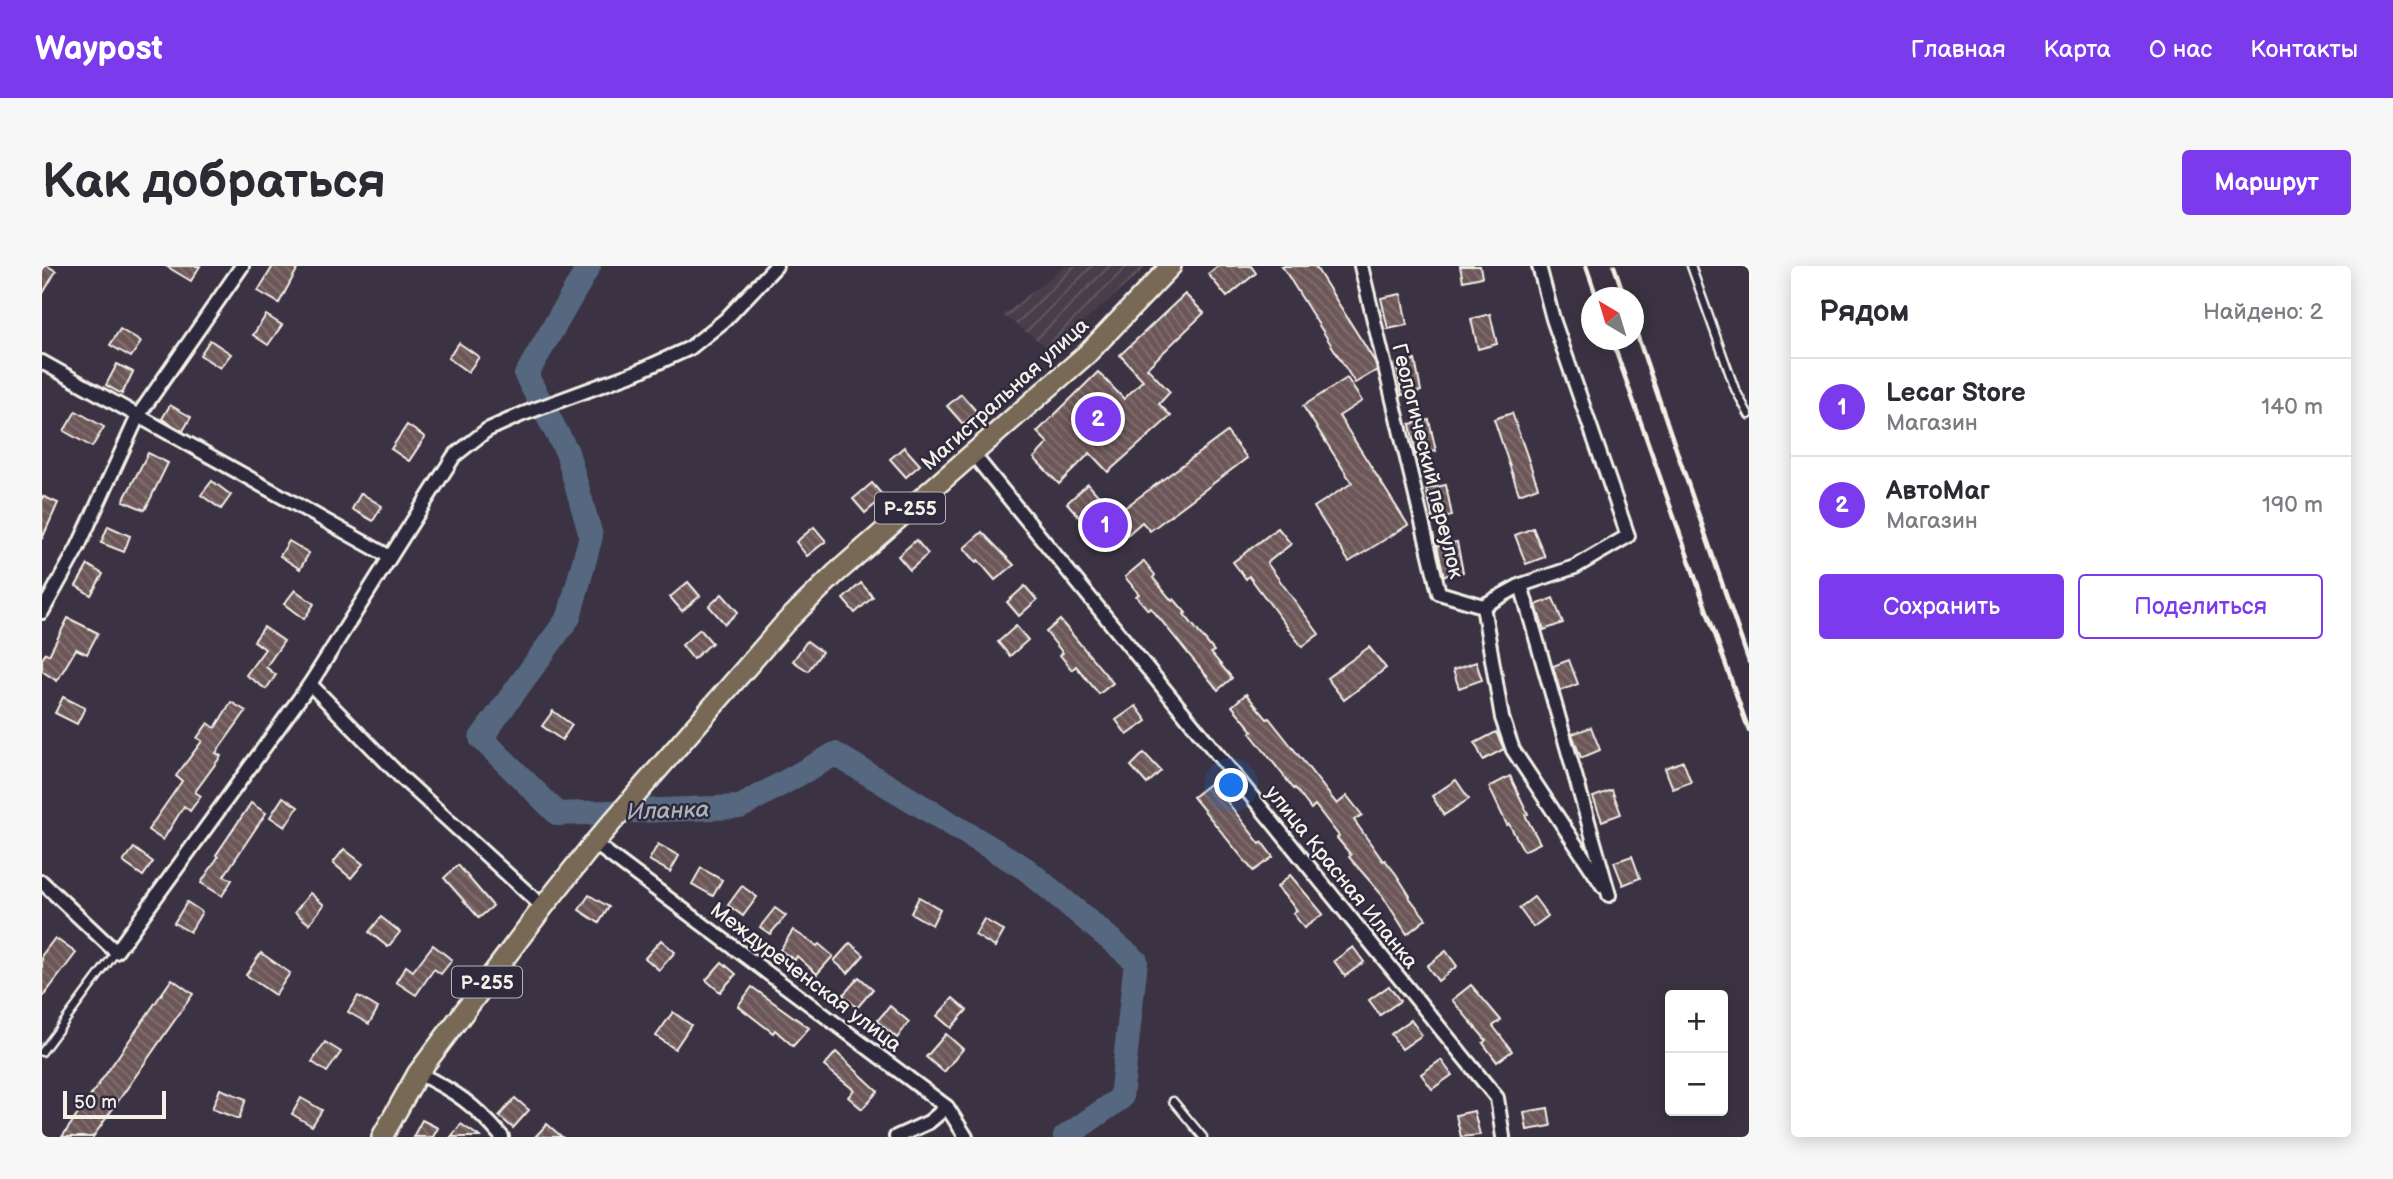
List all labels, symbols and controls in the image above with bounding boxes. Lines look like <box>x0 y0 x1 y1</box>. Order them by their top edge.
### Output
text: Waypost <box>35 29 163 69</box>
text: Главная <box>1911 35 2005 64</box>
text: Карта <box>2043 35 2111 64</box>
text: О нас <box>2149 35 2212 64</box>
text: Контакты <box>2250 35 2358 64</box>
button: Маршрут <box>2182 150 2351 215</box>
text: Как добраться <box>42 153 386 212</box>
north arrow <box>1581 287 1644 350</box>
text: Рядом <box>1819 294 1909 330</box>
text: Найдено: 2 <box>2203 298 2323 326</box>
street label: Магистральная улица <box>917 312 1094 476</box>
street label: Геологический переулок <box>1386 341 1469 581</box>
text: Lecar Store <box>1886 378 2026 409</box>
pin: 2 <box>1075 393 1121 445</box>
text: 1 <box>1837 393 1847 421</box>
text: 140 m <box>2261 393 2323 421</box>
text: Магазин <box>1886 409 1978 437</box>
text: АвтоМаг <box>1886 476 1990 507</box>
text: 2 <box>1835 491 1849 519</box>
text: 190 m <box>2262 491 2323 519</box>
road number: Р-255 <box>875 492 945 524</box>
pin: 1 <box>1082 499 1128 551</box>
text: Магазин <box>1886 507 1978 535</box>
button: Сохранить <box>1819 574 2064 639</box>
button: Поделиться <box>2078 574 2323 639</box>
your location <box>1214 768 1248 802</box>
street label: улица Красная Иланка <box>1260 781 1424 974</box>
water label: Иланка <box>626 796 710 826</box>
street label: Междуреченская улица <box>705 897 907 1058</box>
road number: Р-255 <box>452 967 522 998</box>
map controls <box>1665 990 1728 1116</box>
button: + <box>1665 990 1728 1053</box>
button: − <box>1665 1053 1728 1116</box>
scale bar <box>63 1088 166 1120</box>
text: 50 m <box>74 1091 117 1114</box>

